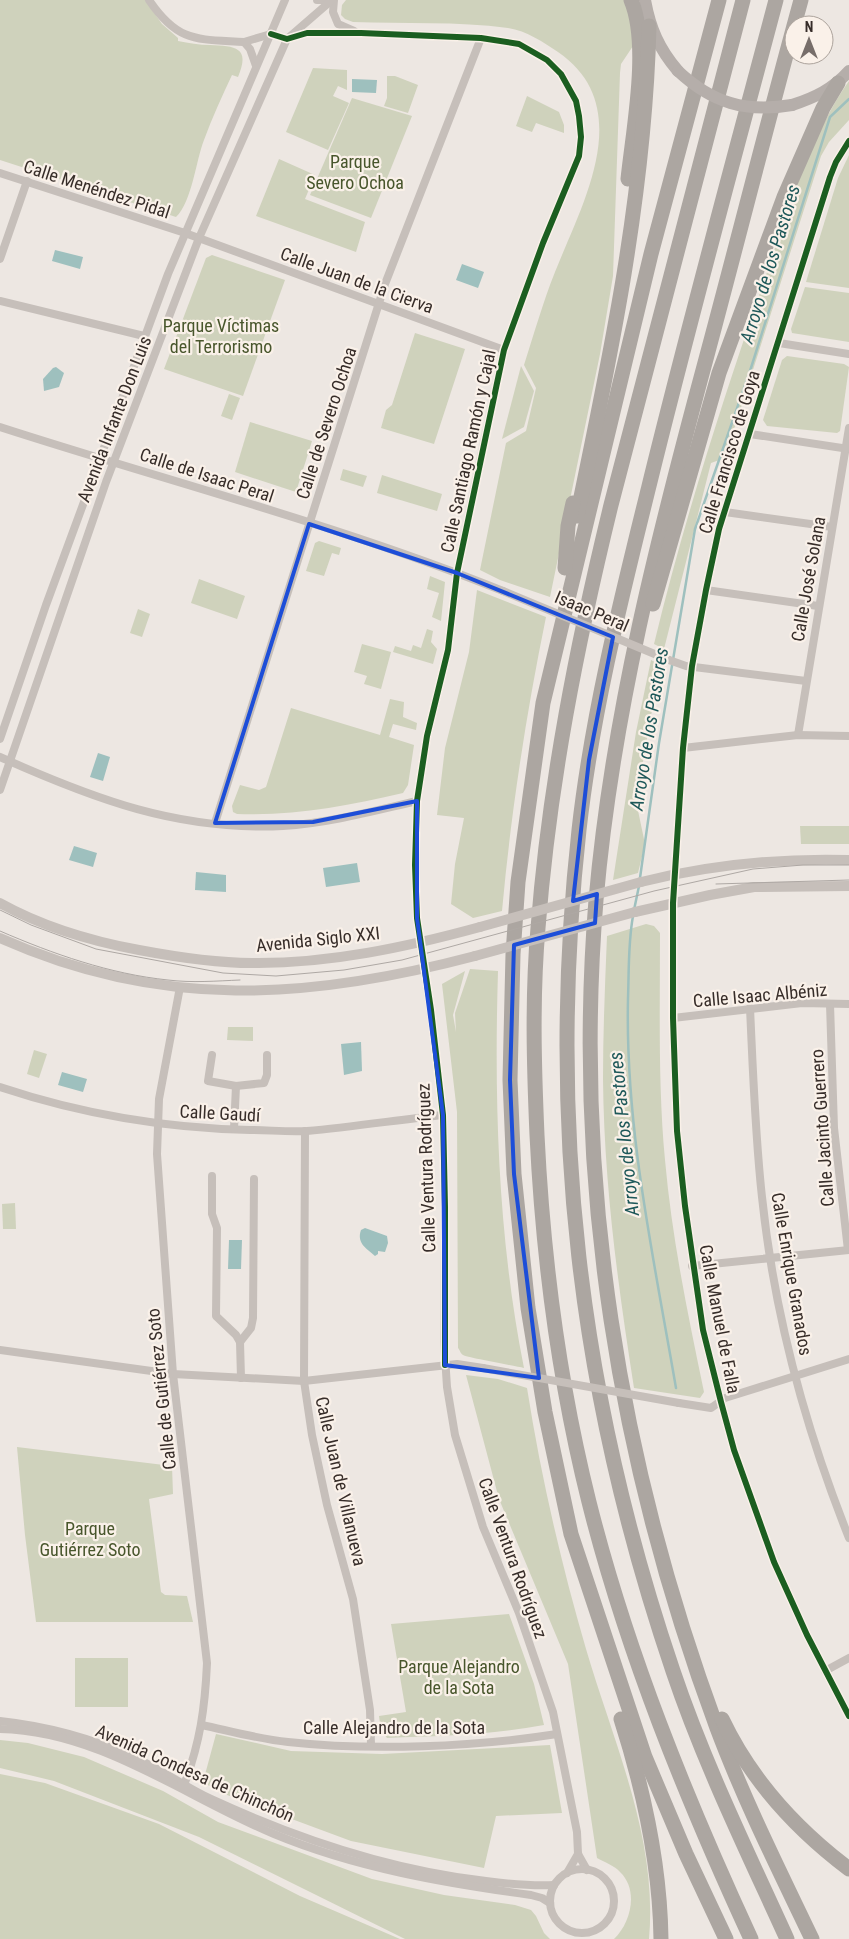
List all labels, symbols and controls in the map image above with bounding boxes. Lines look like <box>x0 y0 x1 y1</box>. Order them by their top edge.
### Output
north arrow <box>784 15 834 65</box>
text: N <box>805 19 813 35</box>
park label: Parque Severo Ochoa <box>306 151 404 193</box>
street label: Calle Menéndez Pidal <box>21 155 173 223</box>
water label: Arroyo de los Pastores <box>735 182 805 347</box>
street label: Calle Juan de la Cierva <box>278 243 436 317</box>
park label: Parque Víctimas del Terrorismo <box>163 315 279 357</box>
street label: Avenida Infante Don Luis <box>73 333 155 505</box>
street label: Calle de Severo Ochoa <box>291 344 361 502</box>
street label: Calle Santiago Ramón y Cajal <box>436 347 500 555</box>
street label: Calle Francisco de Goya <box>694 368 764 536</box>
street label: Calle de Isaac Peral <box>137 443 277 507</box>
street label: Calle José Solana <box>787 515 829 643</box>
street label: Isaac Peral <box>552 586 632 636</box>
water label: Arroyo de los Pastores <box>625 646 673 813</box>
street label: Avenida Siglo XXI <box>255 922 381 956</box>
street label: Calle Isaac Albéniz <box>692 979 828 1011</box>
street label: Calle Jacinto Guerrero <box>806 1049 838 1207</box>
water label: Arroyo de los Pastores <box>604 1051 644 1218</box>
street label: Calle Ventura Rodríguez <box>413 1083 439 1253</box>
street label: Calle Gaudí <box>179 1100 262 1126</box>
street label: Calle Enrique Granados <box>767 1191 817 1357</box>
street label: Calle Manuel de Falla <box>695 1243 745 1395</box>
street label: Calle de Gutiérrez Soto <box>142 1307 180 1471</box>
street label: Calle Juan de Villanueva <box>311 1394 371 1568</box>
street label: Calle Ventura Rodríguez <box>474 1475 552 1641</box>
park label: Parque Gutiérrez Soto <box>39 1518 141 1560</box>
park label: Parque Alejandro de la Sota <box>398 1656 520 1698</box>
street label: Calle Alejandro de la Sota <box>303 1717 485 1738</box>
street label: Avenida Condesa de Chinchón <box>93 1720 297 1826</box>

